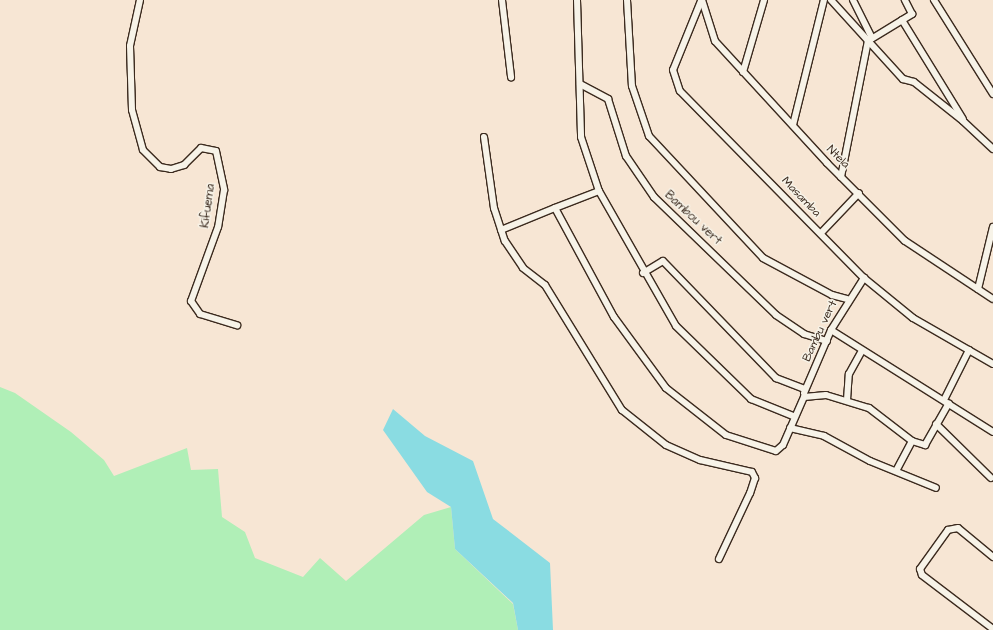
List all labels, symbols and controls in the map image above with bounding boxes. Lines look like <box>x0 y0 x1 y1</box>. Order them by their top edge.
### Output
street label: Ntela <box>823 142 853 172</box>
street label: Masamba <box>778 174 824 220</box>
street label: Kifuema <box>198 183 218 229</box>
street label: Bambou vert <box>662 188 724 248</box>
street label: Bambu vert <box>800 298 840 364</box>

